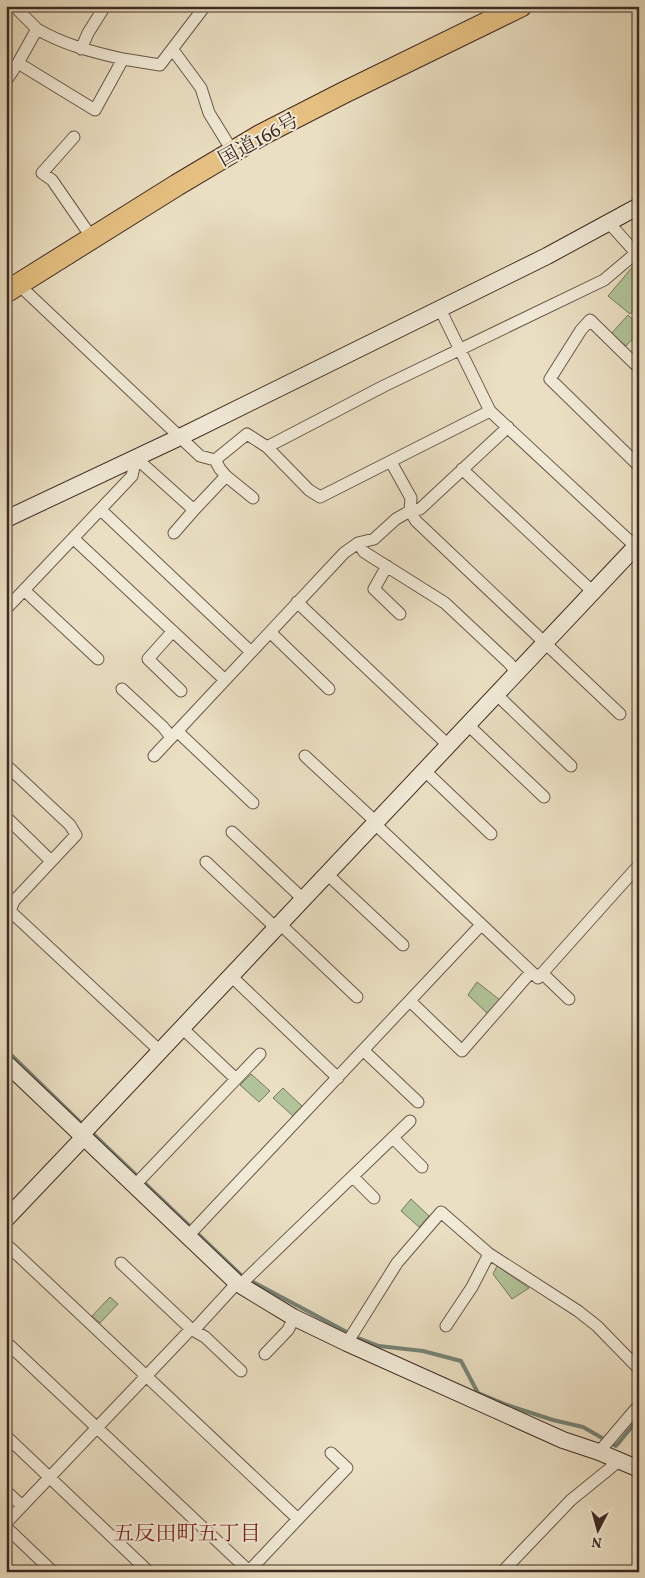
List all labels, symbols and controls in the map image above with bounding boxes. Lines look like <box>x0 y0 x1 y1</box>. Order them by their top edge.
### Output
street label: 国道166号 <box>214 107 304 174</box>
north arrow <box>572 1506 622 1556</box>
district label: 五反田町五丁目 <box>114 1520 261 1549</box>
text: N <box>591 1531 603 1551</box>

